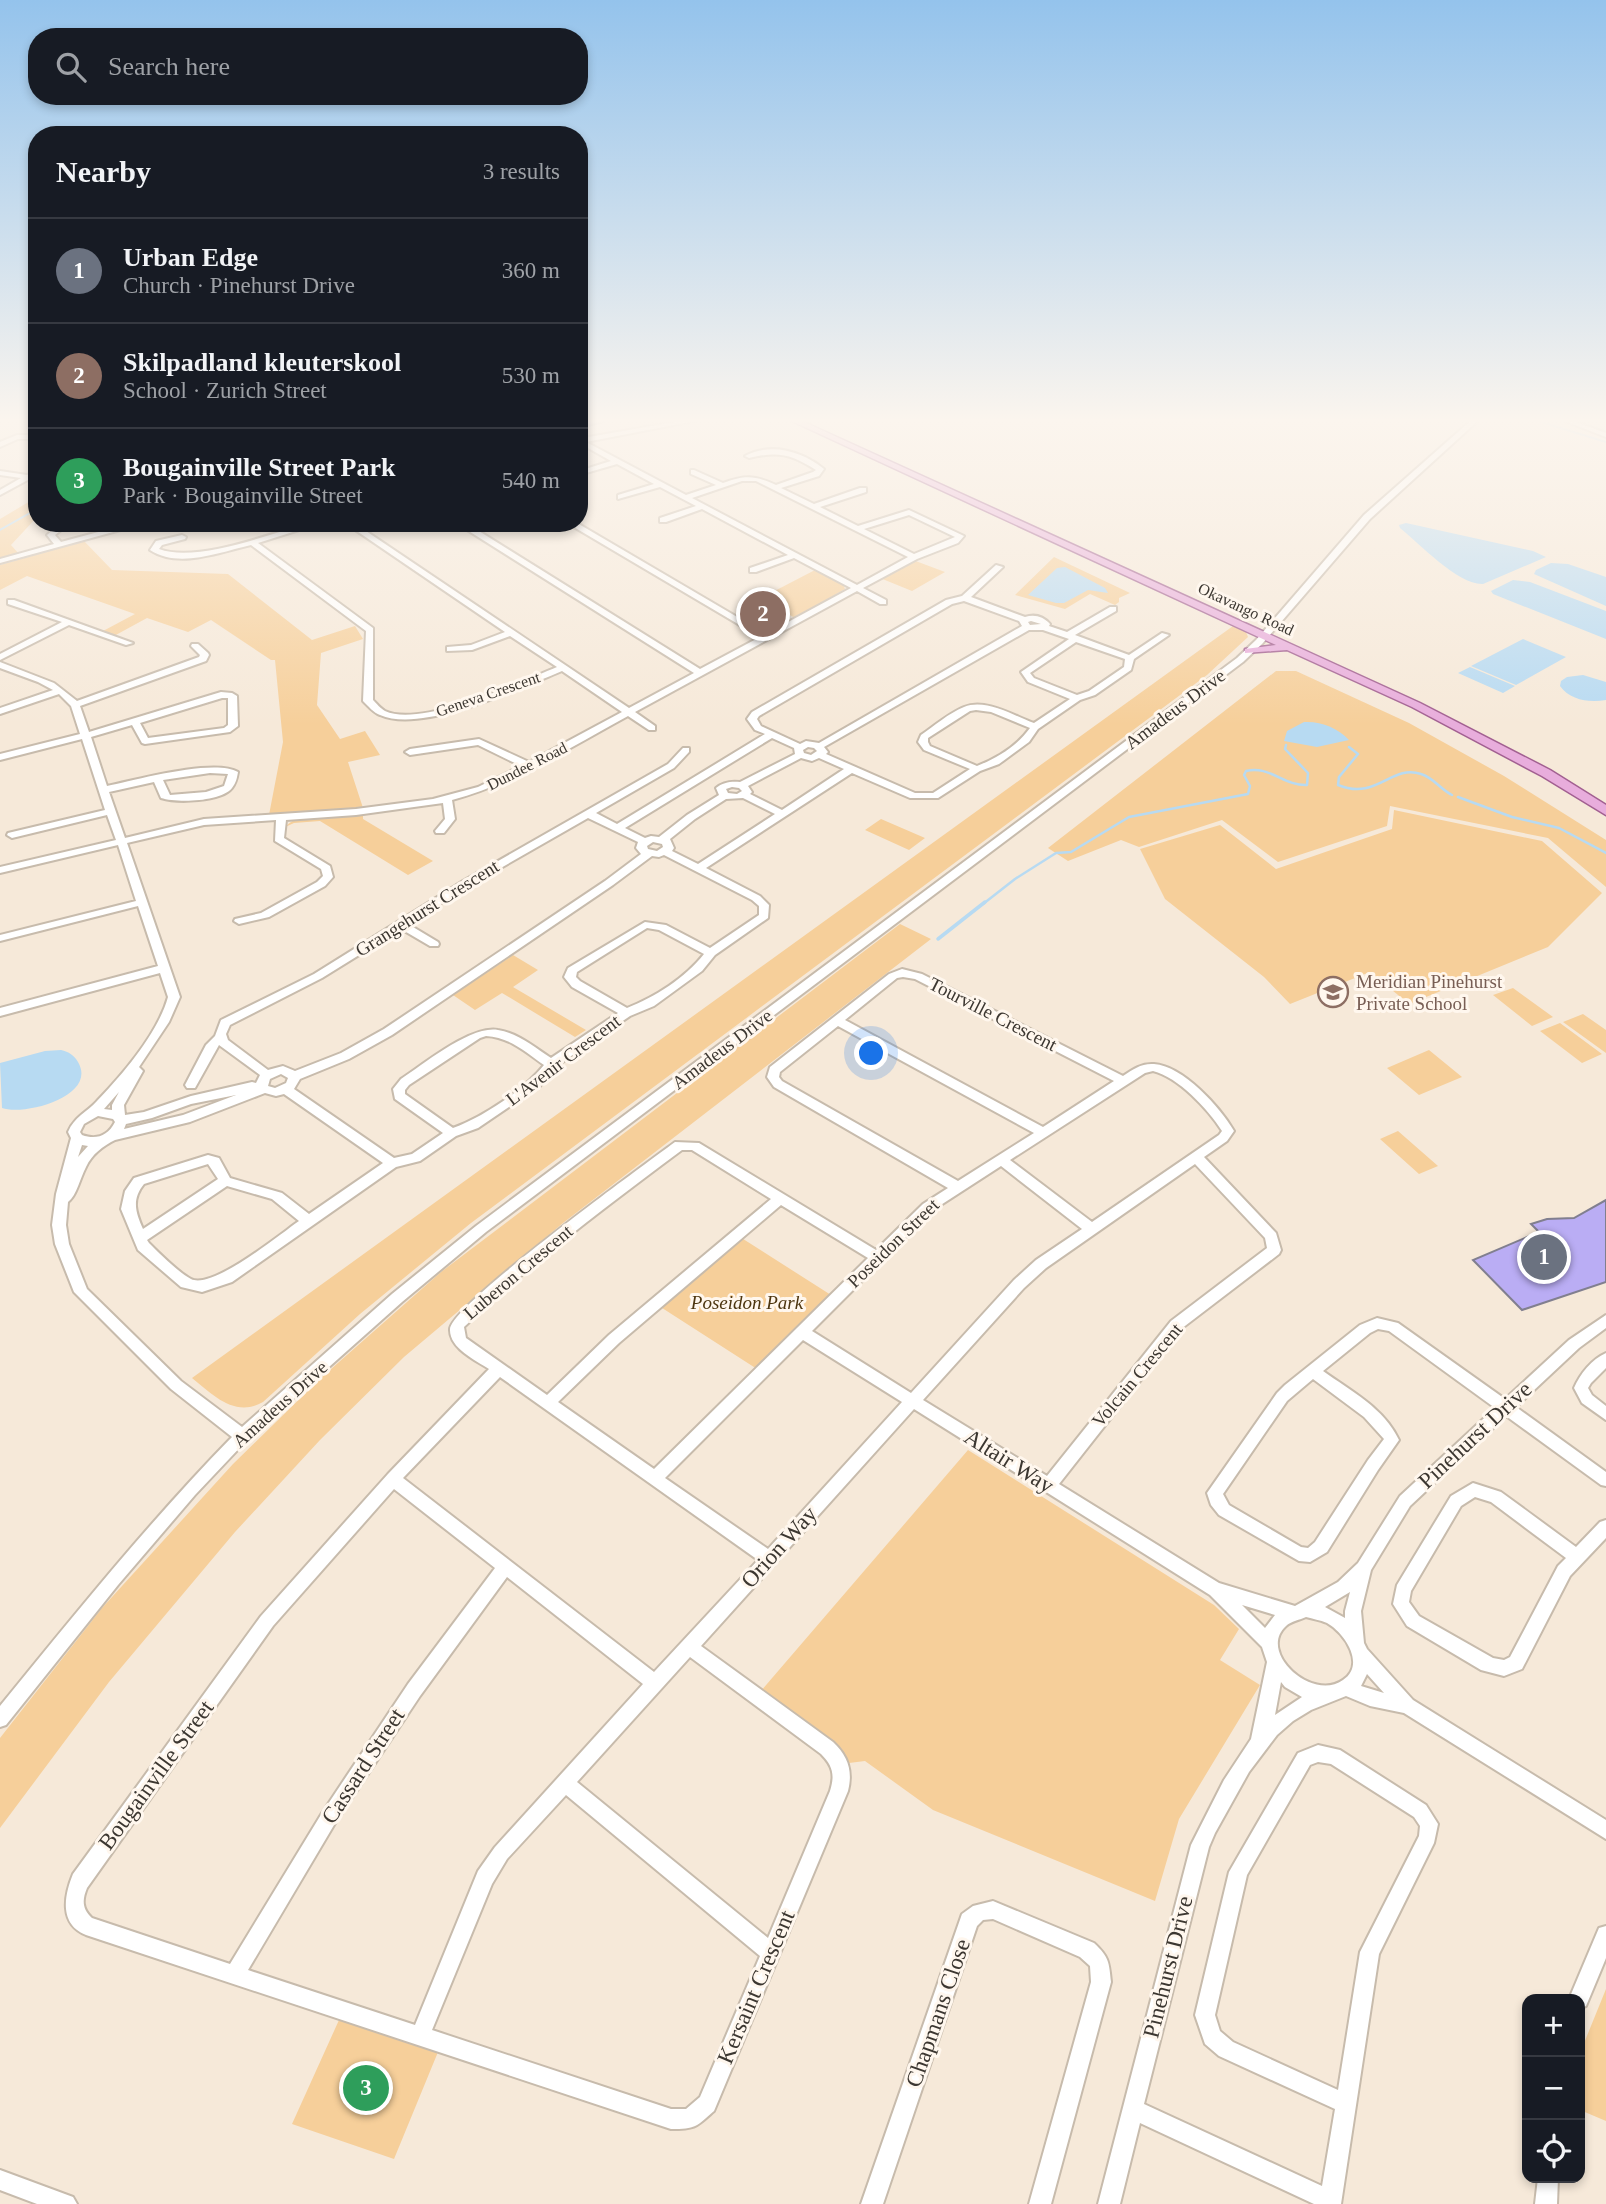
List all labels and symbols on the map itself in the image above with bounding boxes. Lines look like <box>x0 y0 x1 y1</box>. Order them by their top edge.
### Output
street label: Okavango Road <box>1195 579 1297 639</box>
pin: 2 <box>740 588 786 640</box>
street label: Amadeus Drive <box>1121 665 1229 753</box>
street label: Geneva Crescent <box>434 668 543 720</box>
street label: Dundee Road <box>484 739 570 793</box>
street label: Grangehurst Crescent <box>351 855 503 961</box>
place label: Meridian Pinehurst Private School <box>1356 971 1503 1014</box>
street label: Tourville Crescent <box>926 973 1061 1056</box>
school or university icon: Meridian Pinehurst Private School <box>1316 975 1350 1009</box>
street label: Amadeus Drive <box>668 1005 776 1093</box>
street label: L'Avenir Crescent <box>502 1010 625 1110</box>
your location <box>854 1036 888 1070</box>
street label: Poseidon Street <box>843 1194 944 1292</box>
street label: Luberon Crescent <box>459 1220 577 1324</box>
pin: 1 <box>1521 1231 1567 1283</box>
park label: Poseidon Park <box>690 1292 804 1313</box>
street label: Volcain Crescent <box>1088 1318 1187 1431</box>
street label: Amadeus Drive <box>228 1356 332 1452</box>
street label: Pinehurst Drive <box>1413 1376 1537 1494</box>
street label: Altair Way <box>960 1424 1059 1499</box>
street label: Orion Way <box>736 1501 822 1593</box>
street label: Bougainville Street <box>94 1695 219 1854</box>
street label: Cassard Street <box>317 1703 410 1828</box>
street label: Pinehurst Drive <box>1138 1894 1198 2040</box>
street label: Kersaint Crescent <box>712 1906 800 2067</box>
street label: Chapmans Close <box>901 1936 975 2090</box>
pin: 3 <box>343 2062 389 2114</box>

